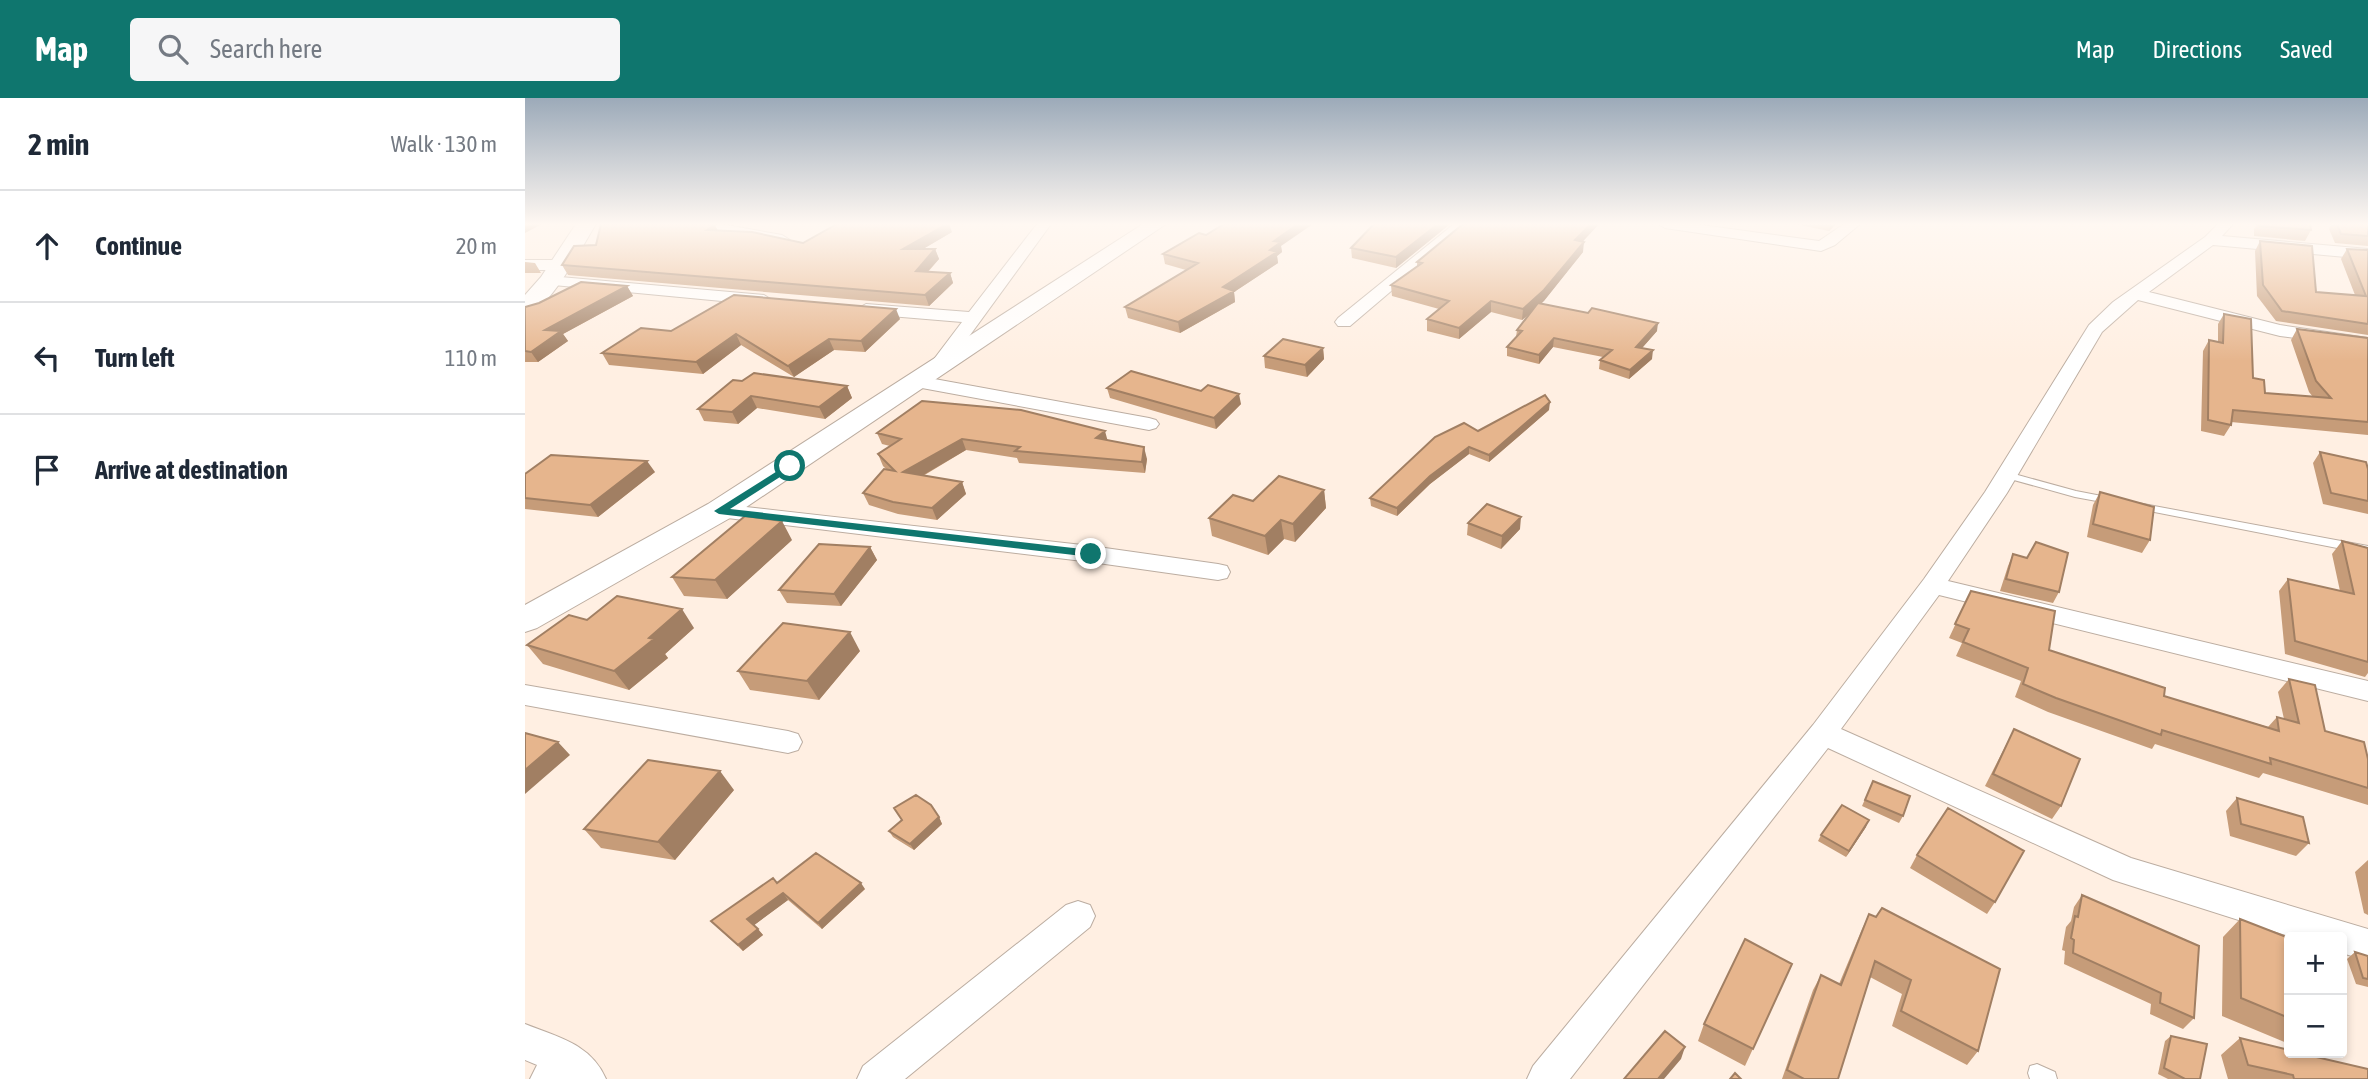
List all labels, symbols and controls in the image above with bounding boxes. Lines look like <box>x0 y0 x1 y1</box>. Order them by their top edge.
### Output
search box <box>130 18 620 81</box>
text: Map <box>35 30 88 68</box>
icon: search <box>154 30 192 68</box>
text: Search here <box>210 34 322 64</box>
text: Map <box>2076 36 2114 63</box>
text: Directions <box>2152 36 2242 63</box>
text: Saved <box>2280 36 2333 63</box>
text: 2 min <box>28 127 89 161</box>
text: Walk · 130 m <box>391 131 497 157</box>
icon: ahead <box>28 227 66 265</box>
text: Continue <box>95 231 182 261</box>
text: 20 m <box>456 233 497 259</box>
icon: left <box>28 339 66 377</box>
text: Turn left <box>95 343 175 373</box>
text: 110 m <box>445 345 497 371</box>
route start <box>774 450 805 481</box>
icon: arrive <box>28 451 66 489</box>
text: Arrive at destination <box>95 455 288 485</box>
route end <box>1075 538 1106 569</box>
map controls <box>2284 932 2347 1058</box>
button: + <box>2284 932 2347 995</box>
button: − <box>2284 995 2347 1058</box>

